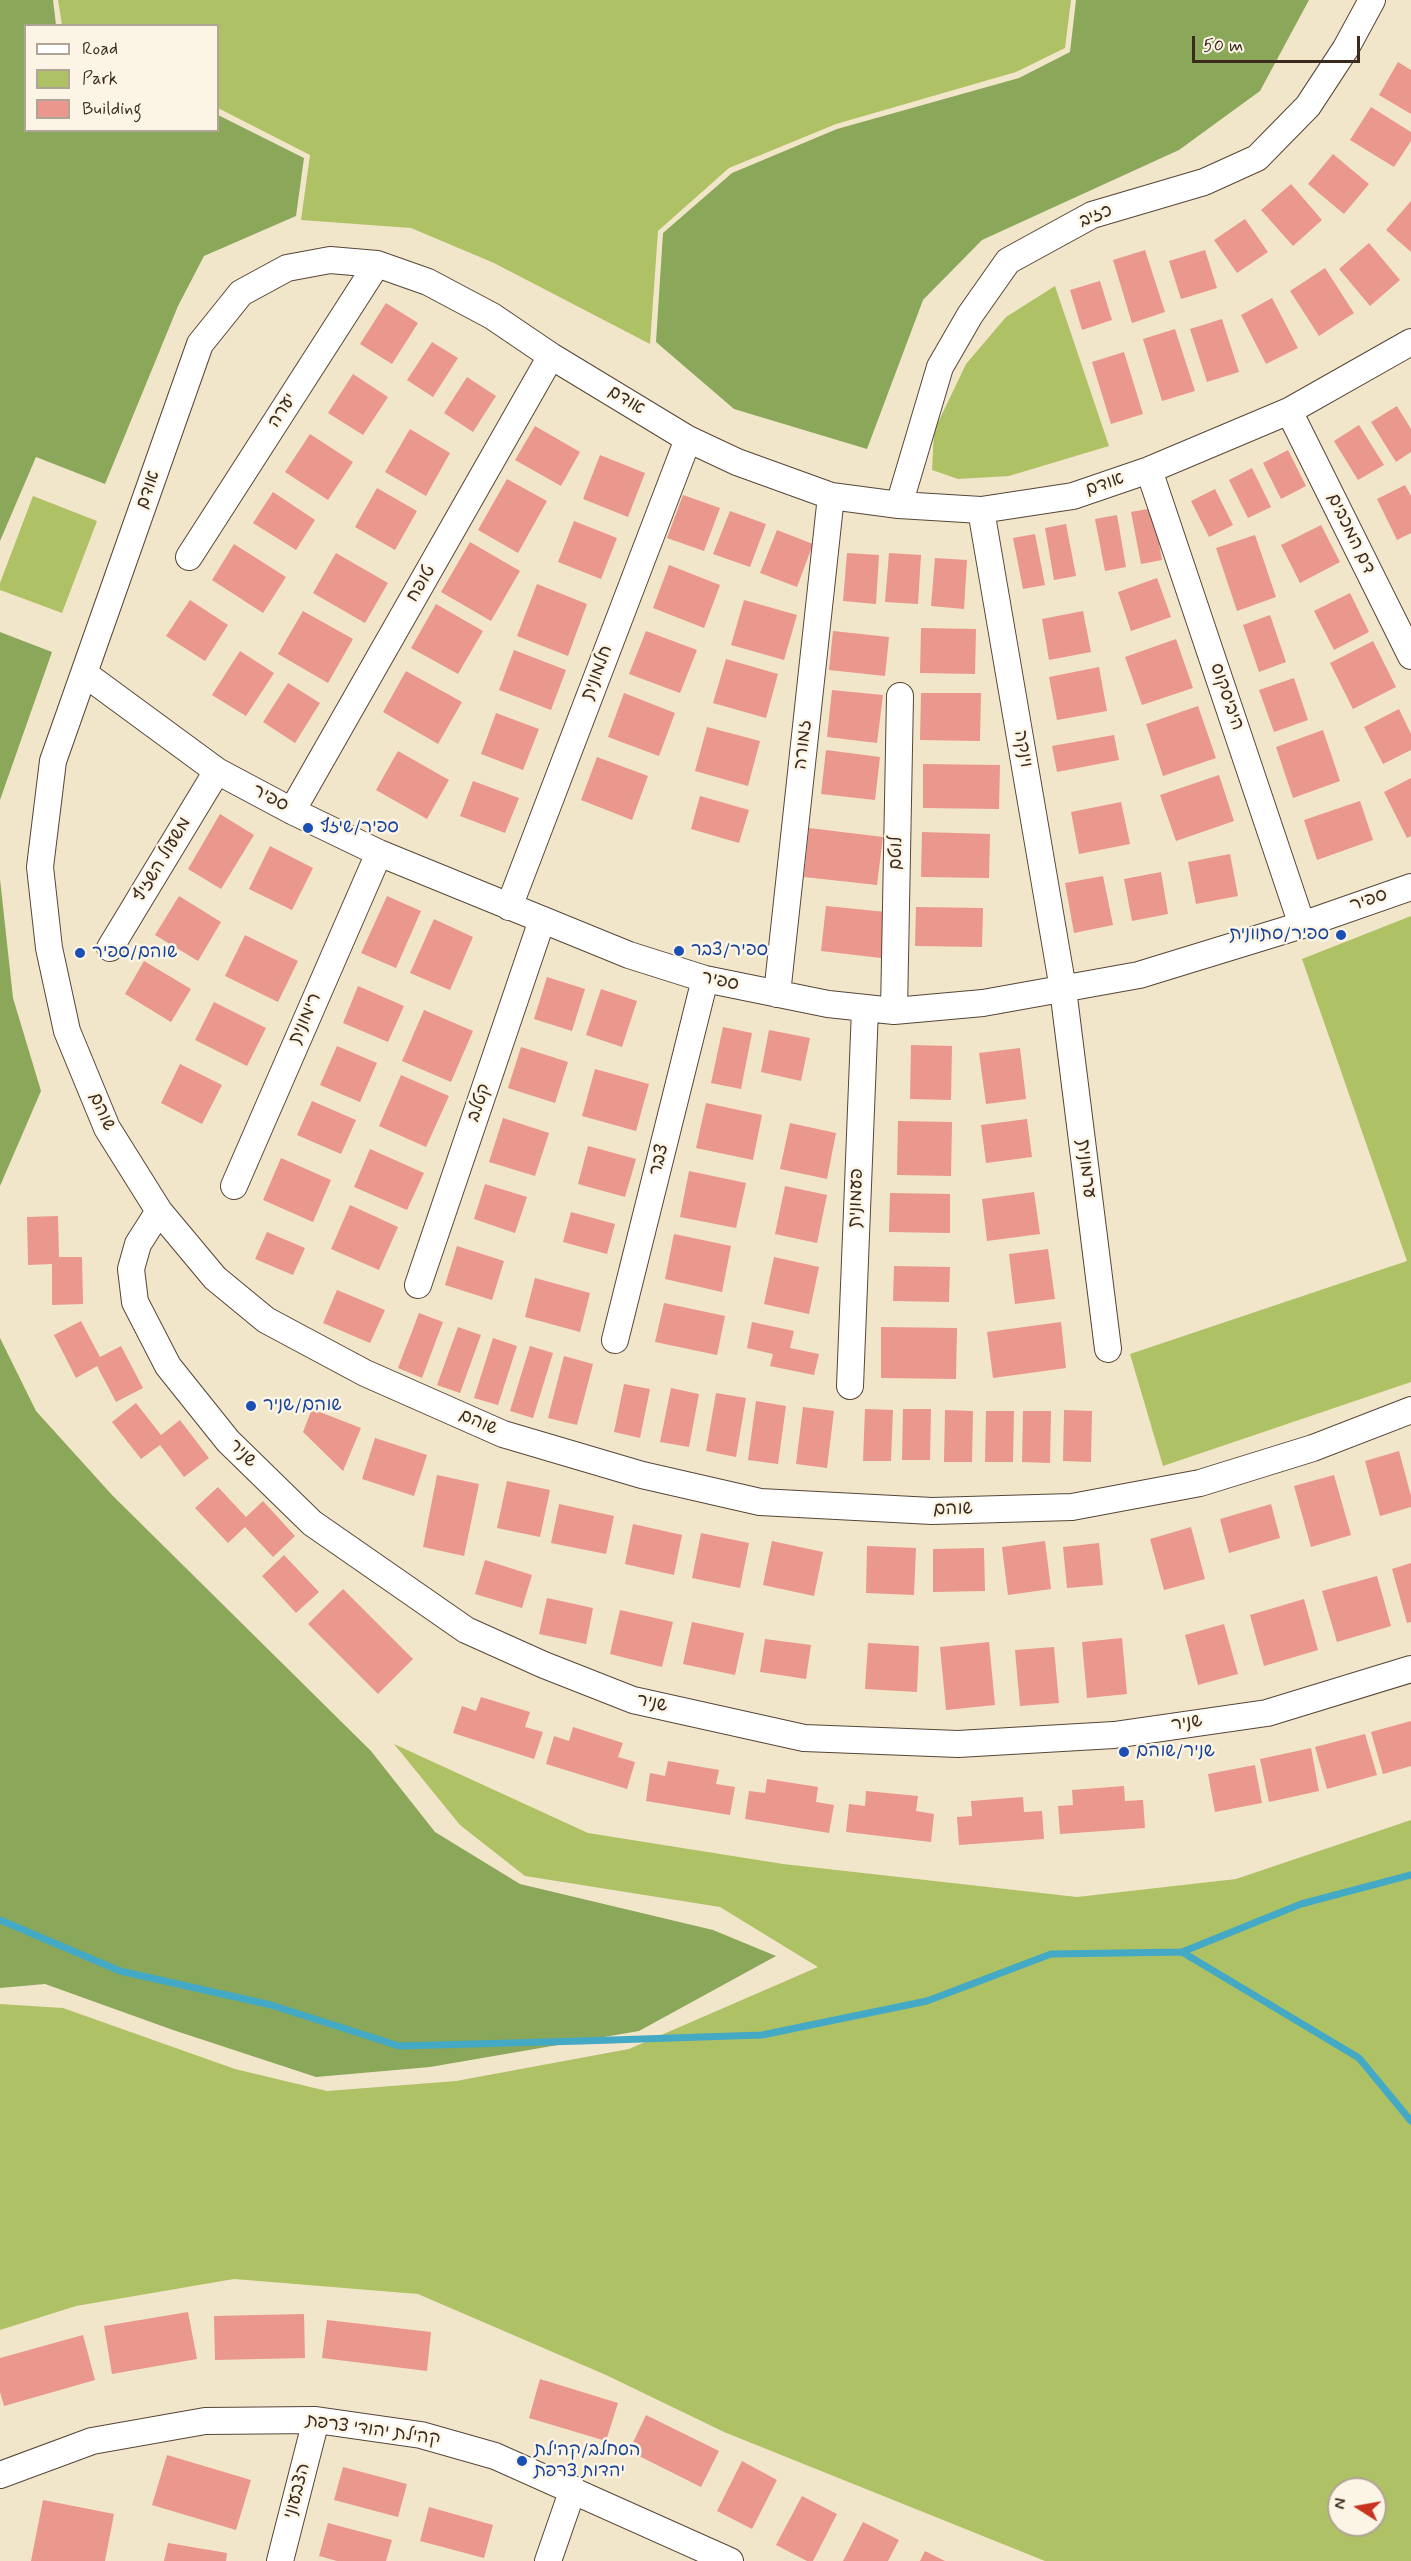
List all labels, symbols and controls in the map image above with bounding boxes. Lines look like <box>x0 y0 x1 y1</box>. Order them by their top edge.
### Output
legend <box>24 24 219 132</box>
scale bar <box>1195 24 1363 62</box>
text: 50 m <box>1203 34 1243 58</box>
text: Road <box>82 37 118 61</box>
text: Park <box>82 67 118 91</box>
text: Building <box>82 97 142 121</box>
street label: כזיב <box>1076 201 1116 233</box>
street label: אודם <box>604 382 648 420</box>
street label: יערה <box>264 390 302 432</box>
street label: אודם <box>132 468 166 512</box>
street label: אודם <box>1083 468 1127 502</box>
street label: דם המכבים <box>1321 490 1379 578</box>
street label: טופח <box>403 561 441 607</box>
street label: חלמונית <box>578 643 618 703</box>
street label: היביסקוס <box>1204 661 1248 733</box>
street label: זמורה <box>791 719 817 771</box>
street label: וינקה <box>1008 729 1036 769</box>
street label: ספיר <box>248 781 292 817</box>
street label: משעול השזיף <box>129 814 197 906</box>
place label: ספיר/שיזף <box>320 817 399 839</box>
marker: ספיר/שיזף <box>301 821 315 835</box>
street label: לוטם <box>886 836 908 870</box>
street label: ספיר <box>1348 885 1390 917</box>
place label: ספיר/סתוונית <box>1229 924 1329 946</box>
marker: ספיר/סתוונית <box>1334 928 1348 942</box>
place label: ספיר/צבר <box>691 940 768 962</box>
place label: שוהם/ספיר <box>92 942 177 964</box>
marker: ספיר/צבר <box>672 944 686 958</box>
marker: שוהם/ספיר <box>73 946 87 960</box>
street label: ספיר <box>699 967 741 997</box>
street label: רימונית <box>285 990 327 1048</box>
street label: קטלב <box>463 1081 497 1125</box>
street label: שוהם <box>83 1089 119 1135</box>
street label: ערמונית <box>1071 1138 1099 1200</box>
street label: צבר <box>646 1142 674 1178</box>
street label: פעמונית <box>845 1168 869 1228</box>
place label: שוהם/שניר <box>263 1395 342 1417</box>
marker: שוהם/שניר <box>244 1399 258 1413</box>
street label: שוהם <box>455 1405 501 1441</box>
street label: שניר <box>223 1435 261 1473</box>
street label: שוהם <box>933 1499 973 1521</box>
street label: שניר <box>634 1690 670 1718</box>
street label: שניר <box>1170 1711 1204 1737</box>
place label: שניר/שוהם <box>1136 1741 1215 1763</box>
marker: שניר/שוהם <box>1117 1745 1131 1759</box>
street label: קהילת יהודי צרפת <box>304 2411 442 2451</box>
place label: הסחלב/קהילת יהדות צרפת <box>534 2440 641 2482</box>
marker: הסחלב/קהילת יהדות צרפת <box>515 2454 529 2468</box>
street label: הצבעוני <box>280 2461 316 2521</box>
north arrow <box>1327 2477 1387 2537</box>
text: N <box>1329 2497 1352 2511</box>

